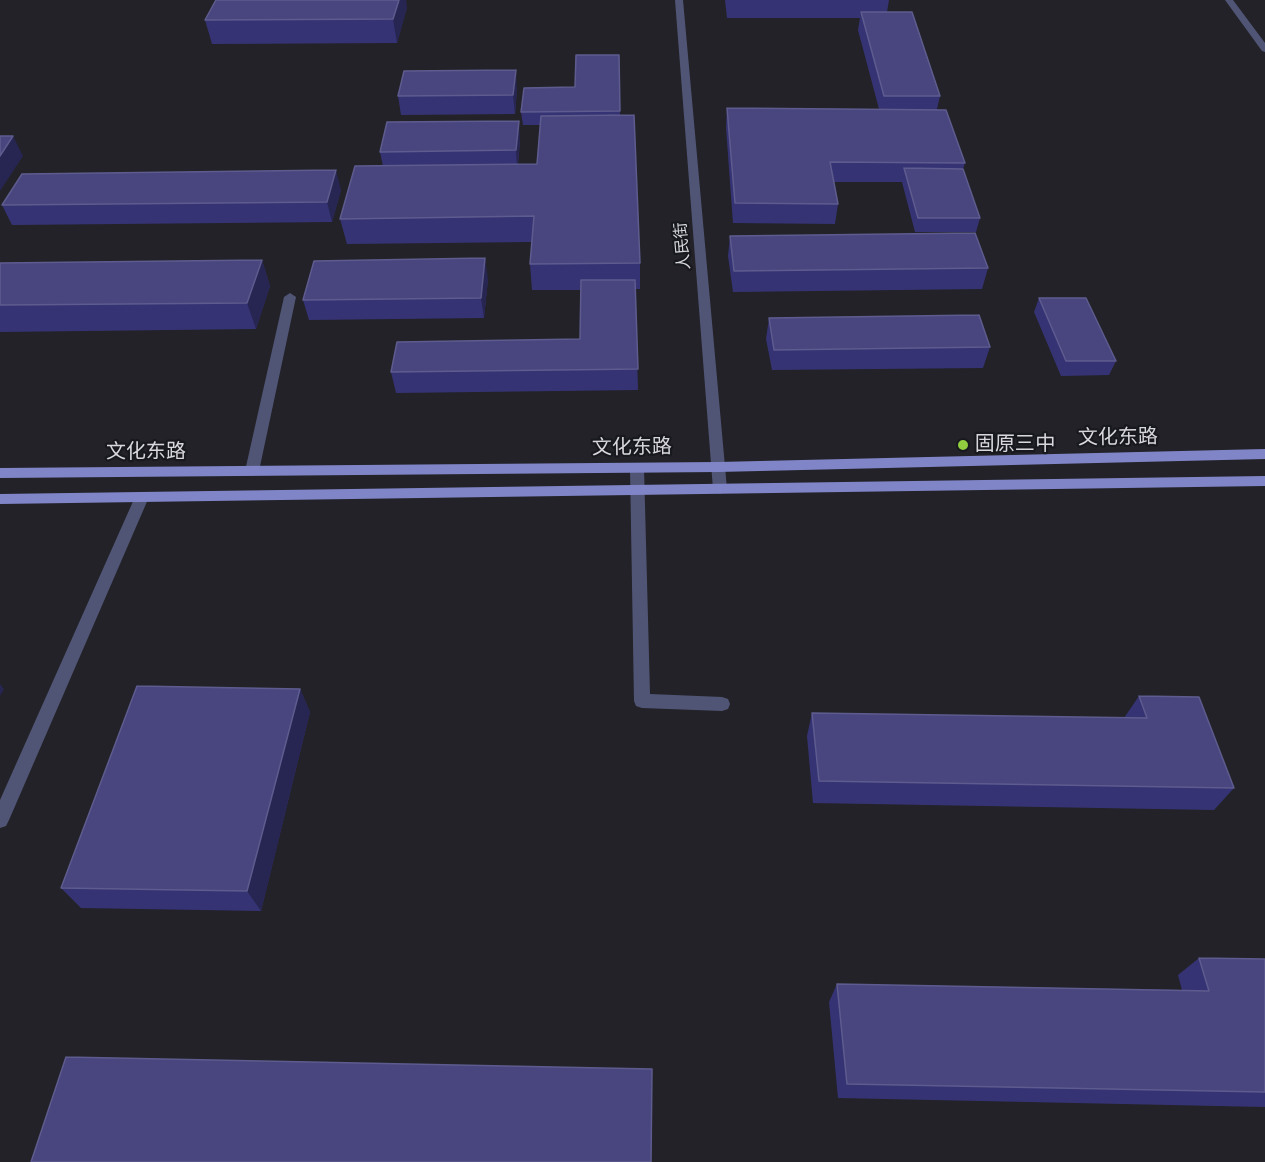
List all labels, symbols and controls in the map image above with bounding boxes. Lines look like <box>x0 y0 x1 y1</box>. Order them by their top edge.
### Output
street label: 人民街 <box>671 221 695 271</box>
street label: 文化东路 <box>1078 425 1158 451</box>
place label: 固原三中 <box>975 433 1055 457</box>
street label: 文化东路 <box>592 435 672 461</box>
marker: 固原三中 <box>956 438 970 452</box>
street label: 文化东路 <box>106 441 186 465</box>

